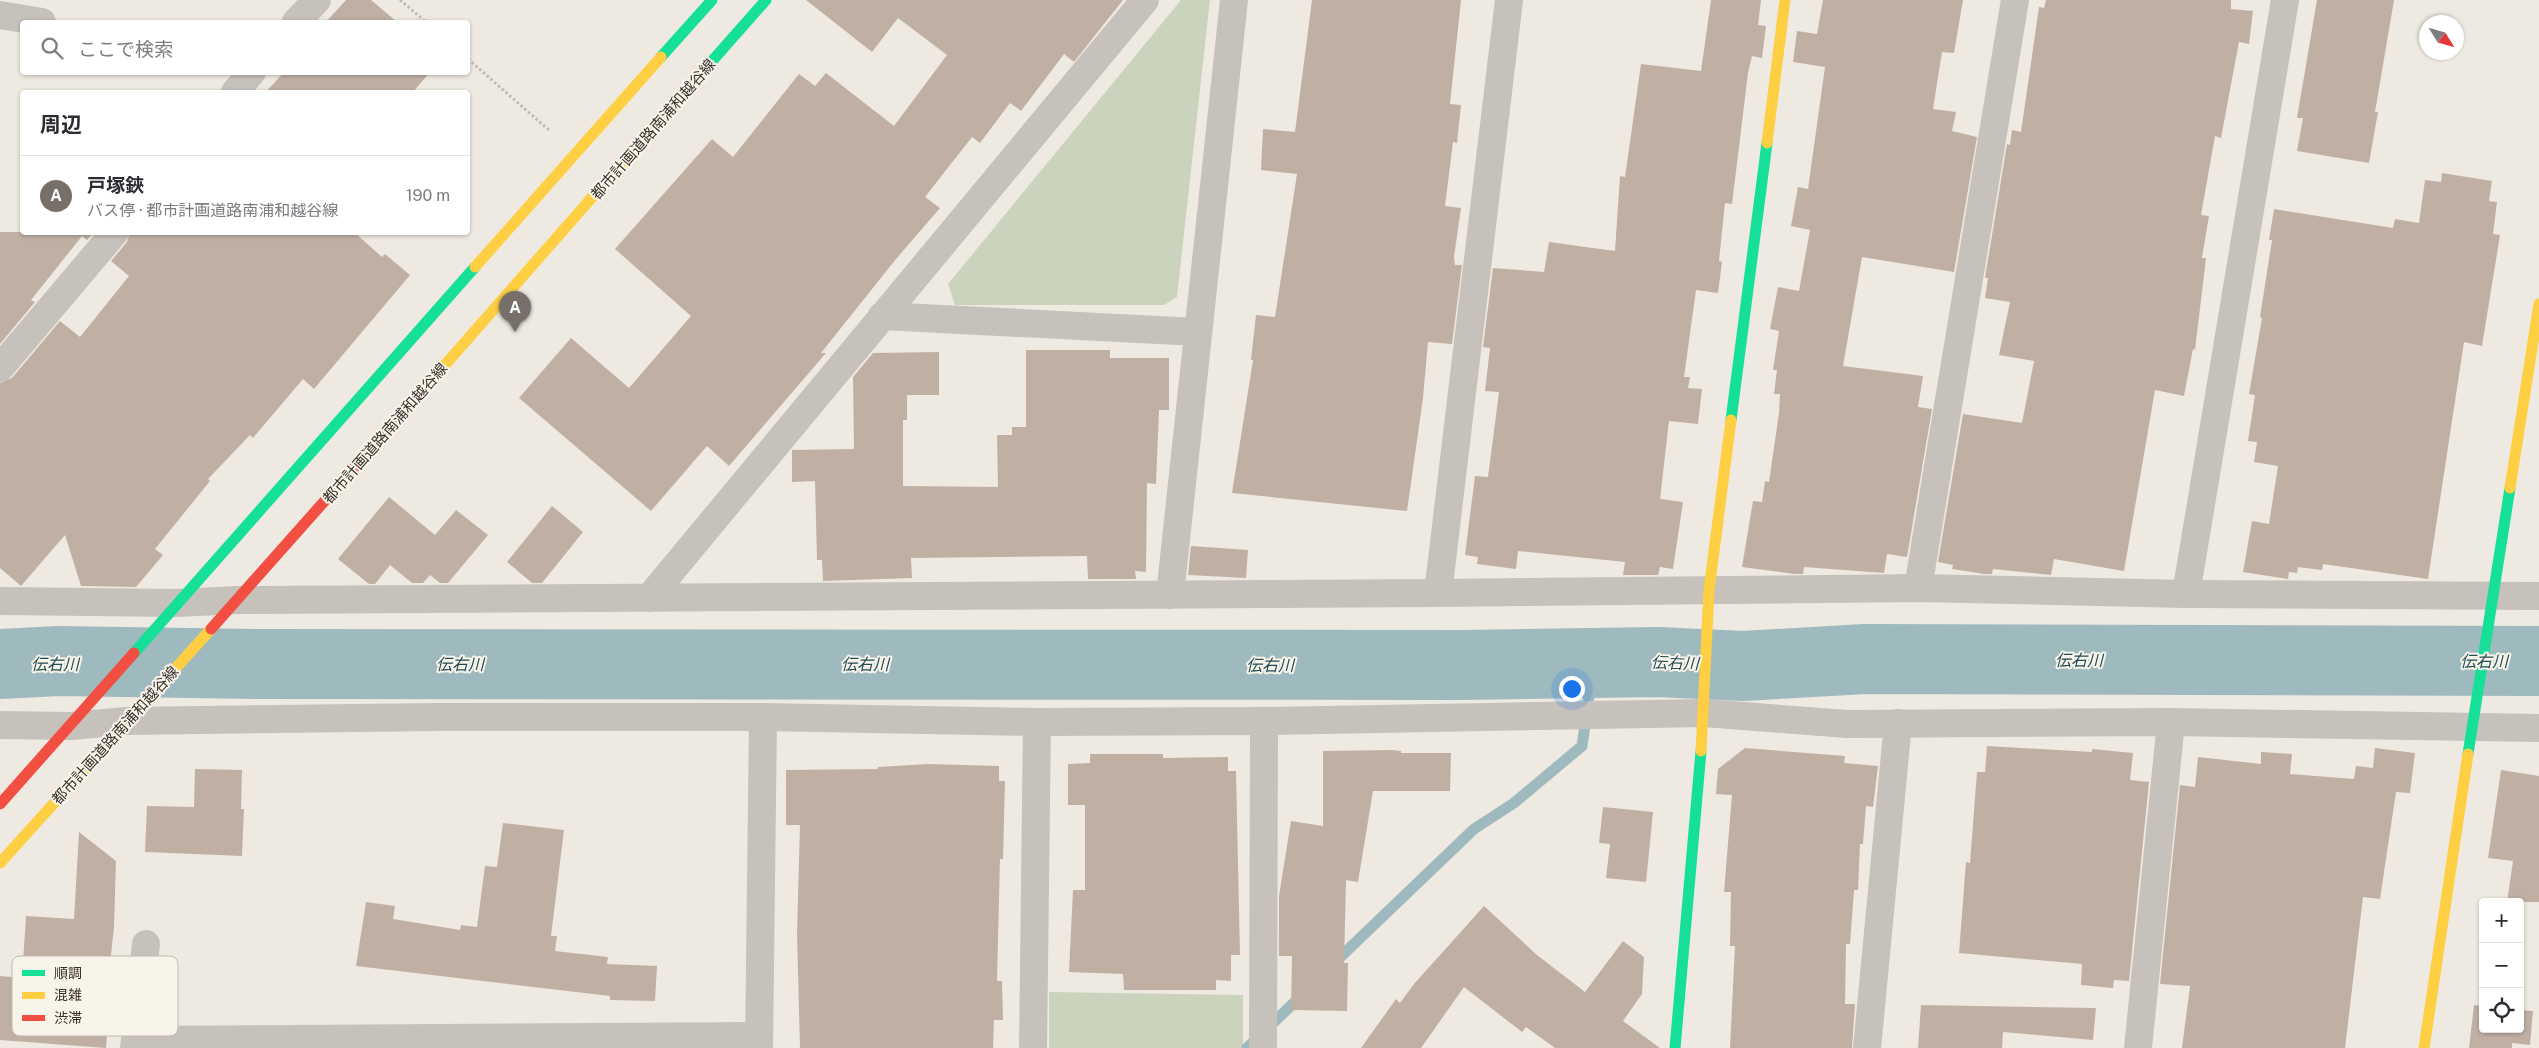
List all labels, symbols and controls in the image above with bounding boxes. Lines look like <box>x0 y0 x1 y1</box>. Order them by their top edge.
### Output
north arrow <box>2419 15 2464 60</box>
search box <box>20 20 470 75</box>
icon: search <box>38 34 66 62</box>
text: ここで検索 <box>78 38 173 60</box>
street label: 都市計画道路南浦和越谷線 <box>588 55 718 203</box>
text: 周辺 <box>40 112 82 137</box>
text: 戸塚鋏 <box>87 174 144 196</box>
text: A <box>50 186 62 205</box>
text: 190 m <box>406 186 450 205</box>
text: バス停 · 都市計画道路南浦和越谷線 <box>87 201 338 220</box>
pin: A <box>499 291 531 332</box>
street label: 都市計画道路南浦和越谷線 <box>320 359 450 507</box>
water label: 伝右川 <box>2055 651 2105 670</box>
water label: 伝右川 <box>2460 652 2510 671</box>
water label: 伝右川 <box>1651 653 1701 673</box>
water label: 伝右川 <box>31 655 81 674</box>
water label: 伝右川 <box>436 655 486 674</box>
water label: 伝右川 <box>841 655 891 674</box>
water label: 伝右川 <box>1246 656 1296 675</box>
street label: 都市計画道路南浦和越谷線 <box>48 662 182 808</box>
your location <box>1559 676 1585 702</box>
map controls <box>2479 898 2524 1033</box>
button: + <box>2479 898 2524 943</box>
button: − <box>2479 943 2524 988</box>
legend <box>12 956 178 1036</box>
text: 順調 <box>54 965 82 981</box>
text: 混雑 <box>54 987 82 1003</box>
button: locate <box>2479 988 2524 1033</box>
text: 渋滞 <box>54 1010 82 1026</box>

